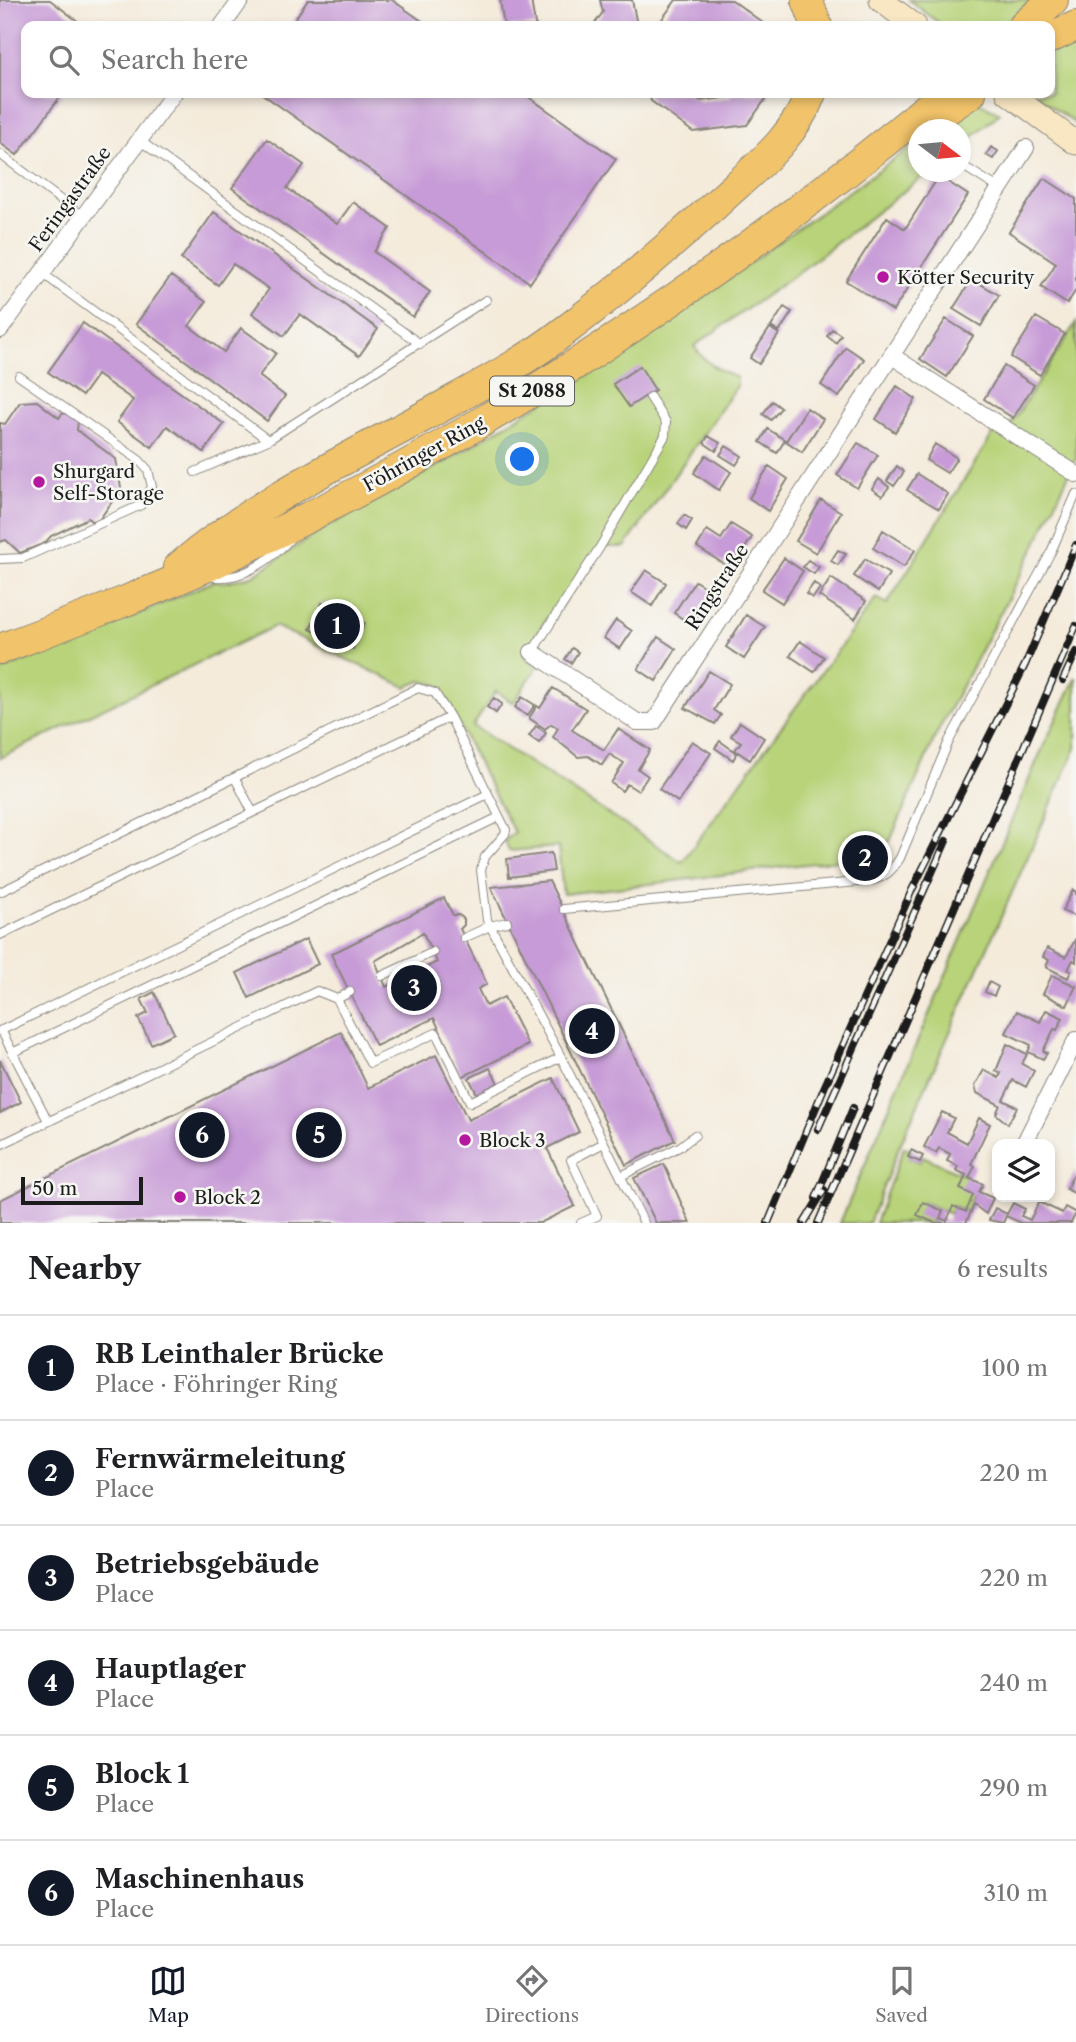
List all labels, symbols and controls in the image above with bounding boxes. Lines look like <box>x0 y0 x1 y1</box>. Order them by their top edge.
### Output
search box <box>21 21 1055 98</box>
icon: search <box>45 41 83 79</box>
text: Search here <box>101 44 248 76</box>
north arrow <box>908 119 971 182</box>
street label: Feringastraße <box>24 142 116 256</box>
place label: Kötter Security <box>897 266 1035 289</box>
marker: Kötter Security <box>875 269 891 285</box>
road number: St 2088 <box>490 376 574 405</box>
street label: Föhringer Ring <box>359 411 490 497</box>
your location <box>505 442 539 476</box>
place label: Shurgard Self-Storage <box>53 460 164 505</box>
marker: Shurgard Self-Storage <box>31 474 47 490</box>
street label: Ringstraße <box>681 540 753 634</box>
pin: 1 <box>314 600 360 652</box>
pin: 2 <box>842 832 888 884</box>
pin: 3 <box>391 962 437 1014</box>
pin: 4 <box>569 1005 615 1057</box>
pin: 6 <box>179 1109 225 1161</box>
pin: 5 <box>296 1109 342 1161</box>
place label: Block 3 <box>479 1129 546 1152</box>
marker: Block 3 <box>457 1132 473 1148</box>
map controls <box>992 1139 1055 1202</box>
button: layers <box>992 1139 1055 1202</box>
scale bar <box>21 1174 144 1206</box>
text: 50 m <box>32 1177 77 1200</box>
place label: Block 2 <box>194 1186 261 1209</box>
marker: Block 2 <box>172 1189 188 1205</box>
text: Nearby <box>28 1250 141 1287</box>
text: 6 results <box>957 1255 1048 1283</box>
text: RB Leinthaler Brücke <box>95 1338 384 1370</box>
text: 1 <box>46 1354 56 1382</box>
text: 100 m <box>982 1354 1048 1382</box>
text: Place · Föhringer Ring <box>95 1370 337 1398</box>
text: Fernwärmeleitung <box>95 1443 345 1475</box>
text: 2 <box>44 1459 58 1487</box>
text: 220 m <box>979 1459 1048 1487</box>
text: Place <box>95 1475 154 1503</box>
text: Betriebsgebäude <box>95 1548 319 1580</box>
text: 3 <box>45 1564 58 1592</box>
text: 220 m <box>979 1564 1048 1592</box>
text: Place <box>95 1580 154 1608</box>
text: Hauptlager <box>95 1653 246 1685</box>
text: 4 <box>44 1669 58 1697</box>
text: 240 m <box>979 1669 1048 1697</box>
text: Place <box>95 1685 154 1713</box>
text: Block 1 <box>95 1758 189 1790</box>
text: 5 <box>45 1774 57 1802</box>
text: 290 m <box>979 1774 1048 1802</box>
text: Place <box>95 1790 154 1818</box>
text: Maschinenhaus <box>95 1863 304 1895</box>
text: 6 <box>44 1879 58 1907</box>
text: 310 m <box>984 1879 1048 1907</box>
text: Place <box>95 1895 154 1923</box>
tab: Map <box>148 1962 189 2027</box>
tab: Directions <box>485 1962 579 2027</box>
tab: Saved <box>875 1962 928 2027</box>

